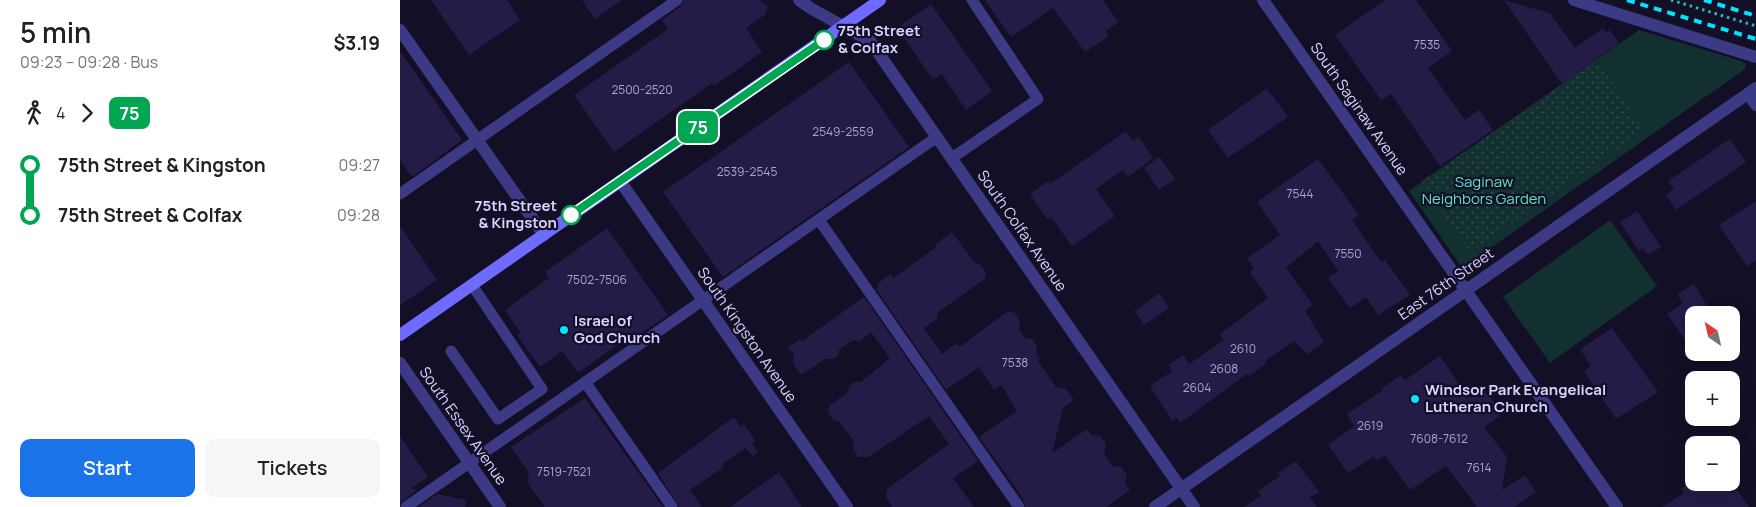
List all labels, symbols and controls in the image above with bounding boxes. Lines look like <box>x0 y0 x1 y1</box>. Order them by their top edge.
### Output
text: 5 min <box>20 13 91 51</box>
place label: 75th Street & Colfax <box>838 20 920 58</box>
text: $3.19 <box>333 30 380 56</box>
marker: 75th Street & Colfax <box>814 30 834 50</box>
house number: 7535 <box>1414 36 1440 53</box>
street label: South Saginaw Avenue <box>1306 38 1413 180</box>
text: 09:23 – 09:28 · Bus <box>20 51 158 73</box>
house number: 2500-2520 <box>611 81 673 98</box>
icon: walk <box>20 99 48 127</box>
icon: forward <box>73 99 101 127</box>
text: 75 <box>119 101 140 125</box>
text: 4 <box>56 102 65 124</box>
line badge: 75 <box>676 111 720 143</box>
text: 75 <box>688 115 708 139</box>
house number: 2549-2559 <box>812 123 874 140</box>
text: 75th Street & Kingston <box>58 152 266 178</box>
text: 09:27 <box>338 154 380 176</box>
house number: 2539-2545 <box>717 163 777 180</box>
street label: South Colfax Avenue <box>973 166 1072 296</box>
park label: Saginaw Neighbors Garden <box>1422 171 1546 209</box>
house number: 7544 <box>1286 185 1314 202</box>
place label: 75th Street & Kingston <box>475 195 557 233</box>
text: 75th Street & Colfax <box>58 202 242 228</box>
text: 09:28 <box>337 204 380 226</box>
marker: 75th Street & Kingston <box>561 205 581 225</box>
street label: East 76th Street <box>1394 243 1498 324</box>
house number: 7550 <box>1334 245 1362 262</box>
street label: South Kingston Avenue <box>693 263 802 407</box>
house number: 7502-7506 <box>567 271 627 288</box>
north arrow <box>1685 306 1740 361</box>
map controls <box>1685 306 1740 491</box>
place label: Israel of God Church <box>574 310 660 348</box>
marker: Israel of God Church <box>558 324 570 336</box>
house number: 2610 <box>1230 340 1256 357</box>
house number: 7538 <box>1002 354 1028 371</box>
house number: 2608 <box>1210 360 1238 377</box>
street label: South Essex Avenue <box>415 362 512 489</box>
button: + <box>1685 371 1740 426</box>
house number: 2604 <box>1183 379 1211 396</box>
place label: Windsor Park Evangelical Lutheran Church <box>1425 379 1606 417</box>
marker: Windsor Park Evangelical Lutheran Church <box>1409 393 1421 405</box>
house number: 2619 <box>1357 417 1383 434</box>
house number: 7608-7612 <box>1410 430 1468 447</box>
button: − <box>1685 436 1740 491</box>
button: Start <box>20 439 195 497</box>
button: Tickets <box>205 439 380 497</box>
house number: 7614 <box>1466 459 1492 476</box>
house number: 7519-7521 <box>537 463 591 480</box>

